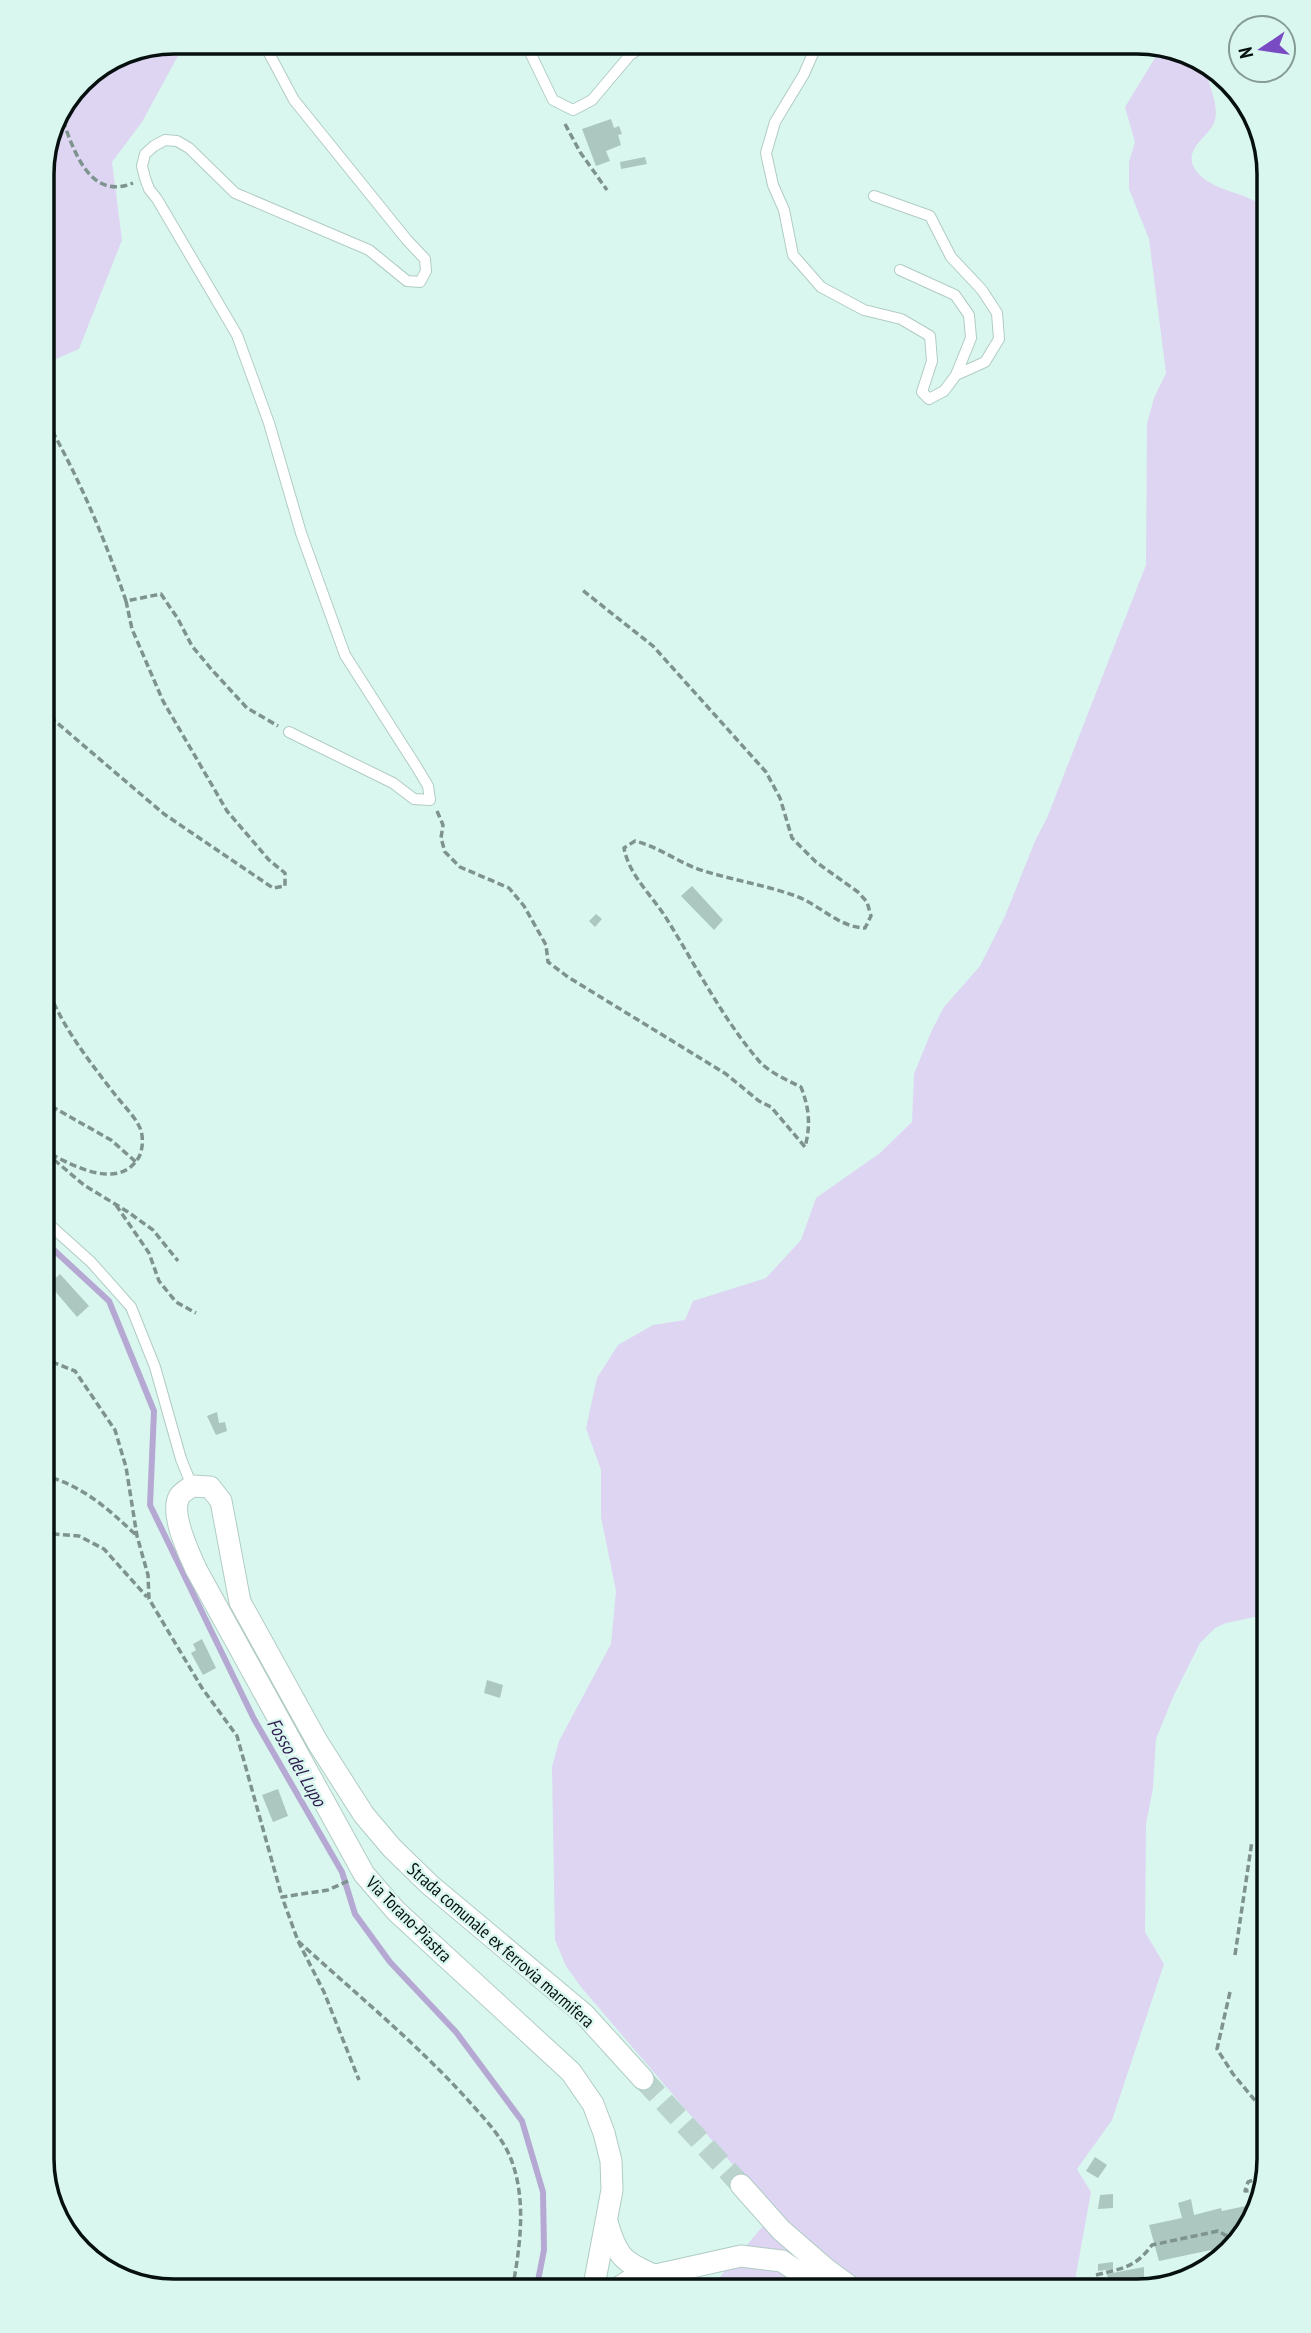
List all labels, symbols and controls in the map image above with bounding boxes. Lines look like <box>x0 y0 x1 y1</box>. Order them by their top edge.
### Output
north arrow <box>1227 14 1297 84</box>
text: N <box>1233 45 1258 61</box>
water label: Fosso del Lupo <box>262 1714 333 1812</box>
street label: Strada comunale ex ferrovia marmifera <box>403 1858 599 2032</box>
street label: Via Torano-Piastra <box>360 1870 457 1967</box>

